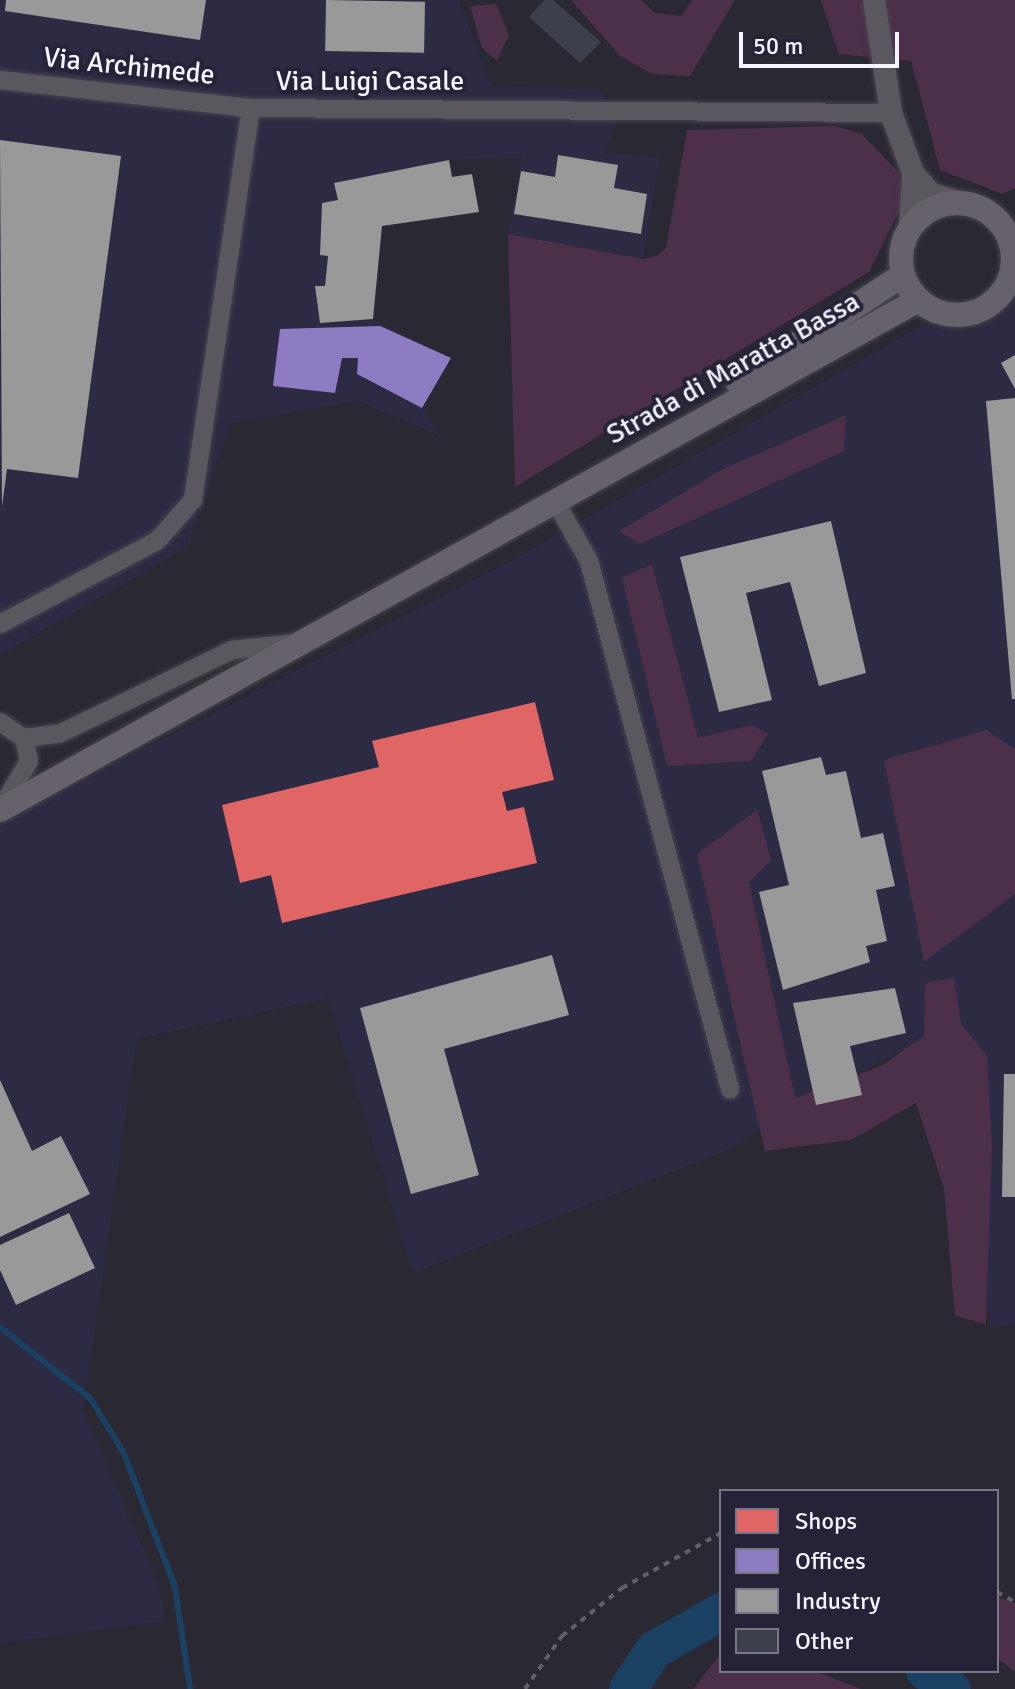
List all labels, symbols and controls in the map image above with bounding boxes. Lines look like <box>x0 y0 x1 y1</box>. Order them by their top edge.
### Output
scale bar <box>743 16 903 66</box>
text: 50 m <box>753 31 803 61</box>
street label: Via Archimede <box>42 40 216 92</box>
street label: Via Luigi Casale <box>276 64 464 98</box>
street label: Strada di Maratta Bassa <box>601 285 865 451</box>
legend <box>719 1489 999 1673</box>
text: Shops <box>795 1506 857 1536</box>
text: Offices <box>795 1546 866 1576</box>
text: Industry <box>795 1586 881 1616</box>
text: Other <box>795 1626 853 1656</box>

